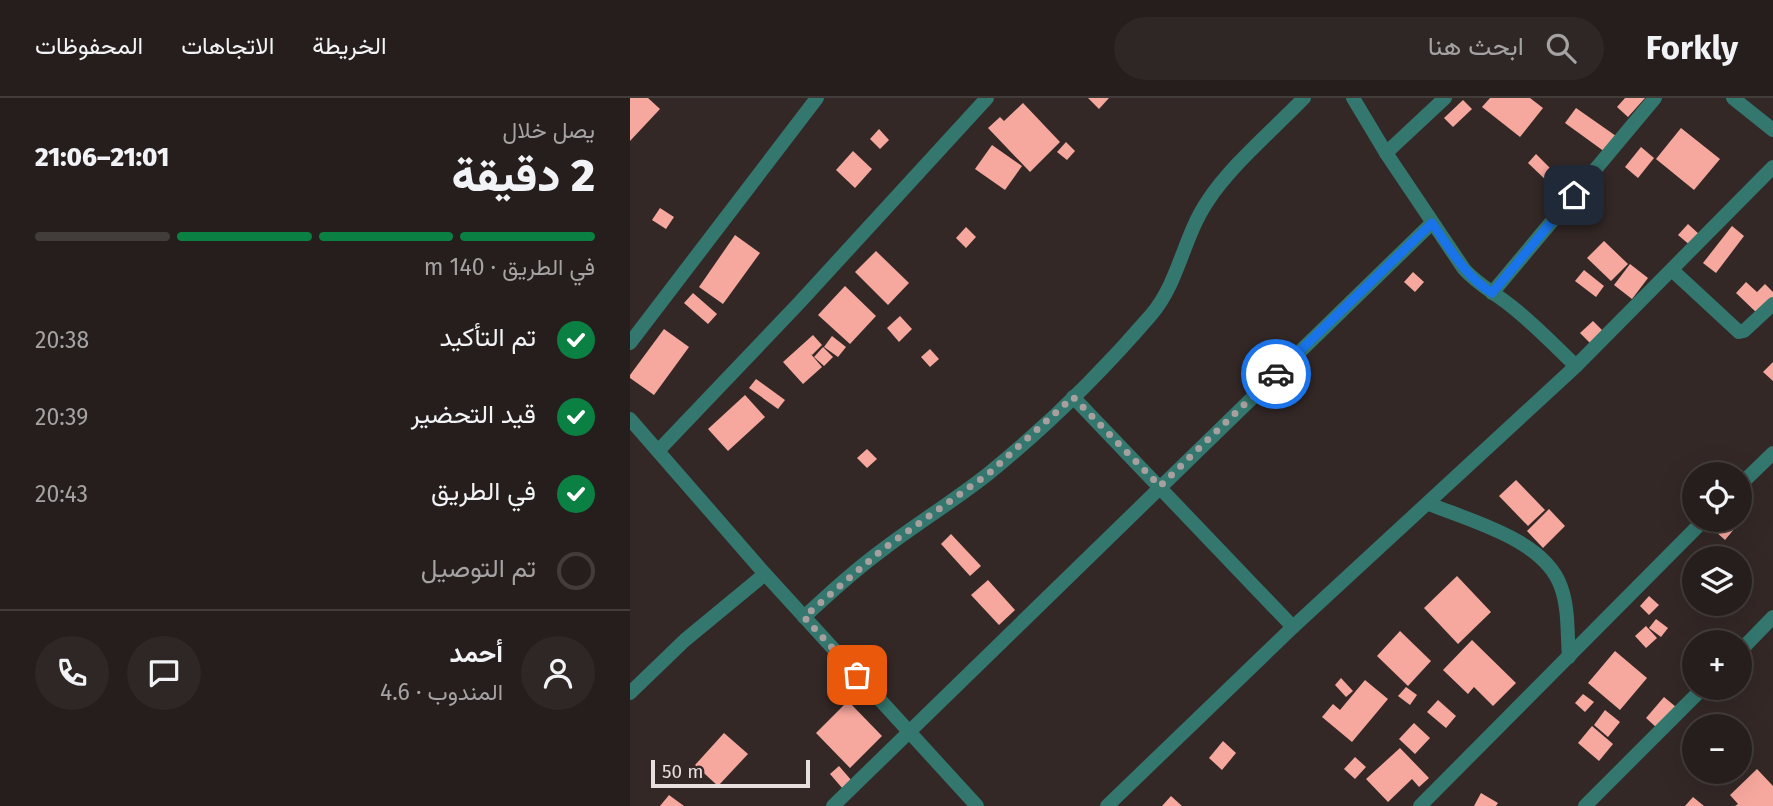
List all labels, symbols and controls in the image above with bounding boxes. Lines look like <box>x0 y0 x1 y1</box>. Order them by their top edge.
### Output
search box <box>1114 17 1604 80</box>
text: Forkly <box>1646 28 1738 68</box>
icon: search <box>1542 29 1580 67</box>
text: ابحث هنا <box>1428 31 1524 62</box>
text: المحفوظات <box>35 32 143 60</box>
text: الاتجاهات <box>181 32 274 60</box>
text: الخريطة <box>312 32 387 60</box>
text: يصل خلال <box>503 116 595 144</box>
text: 21:01–21:06 <box>35 142 169 173</box>
text: 2 دقيقة <box>452 148 595 203</box>
pin <box>1544 165 1604 225</box>
icon: home <box>1555 176 1593 214</box>
text: في الطريق · 140 m <box>424 253 595 281</box>
icon: check <box>557 321 595 359</box>
text: تم التأكيد <box>440 322 536 353</box>
text: 20:38 <box>35 326 89 354</box>
courier <box>1241 339 1311 409</box>
icon: car <box>1257 355 1295 393</box>
icon: check <box>557 398 595 436</box>
text: قيد التحضير <box>411 399 536 430</box>
text: 20:39 <box>35 403 88 431</box>
map controls <box>1682 462 1752 784</box>
button: locate <box>1682 462 1752 532</box>
icon: check <box>557 475 595 513</box>
text: في الطريق <box>431 476 536 507</box>
text: 20:43 <box>35 480 88 508</box>
button: layers <box>1682 546 1752 616</box>
text: تم التوصيل <box>421 553 536 584</box>
button: + <box>1682 630 1752 700</box>
button: phone <box>35 636 109 710</box>
button: chat <box>127 636 201 710</box>
button: person <box>521 636 595 710</box>
text: أحمد <box>450 638 503 669</box>
pin <box>827 645 887 705</box>
icon: bag <box>838 656 876 694</box>
text: المندوب · 4.6 <box>380 678 503 706</box>
button: − <box>1682 714 1752 784</box>
scale bar <box>651 757 810 789</box>
text: 50 m <box>662 760 703 783</box>

